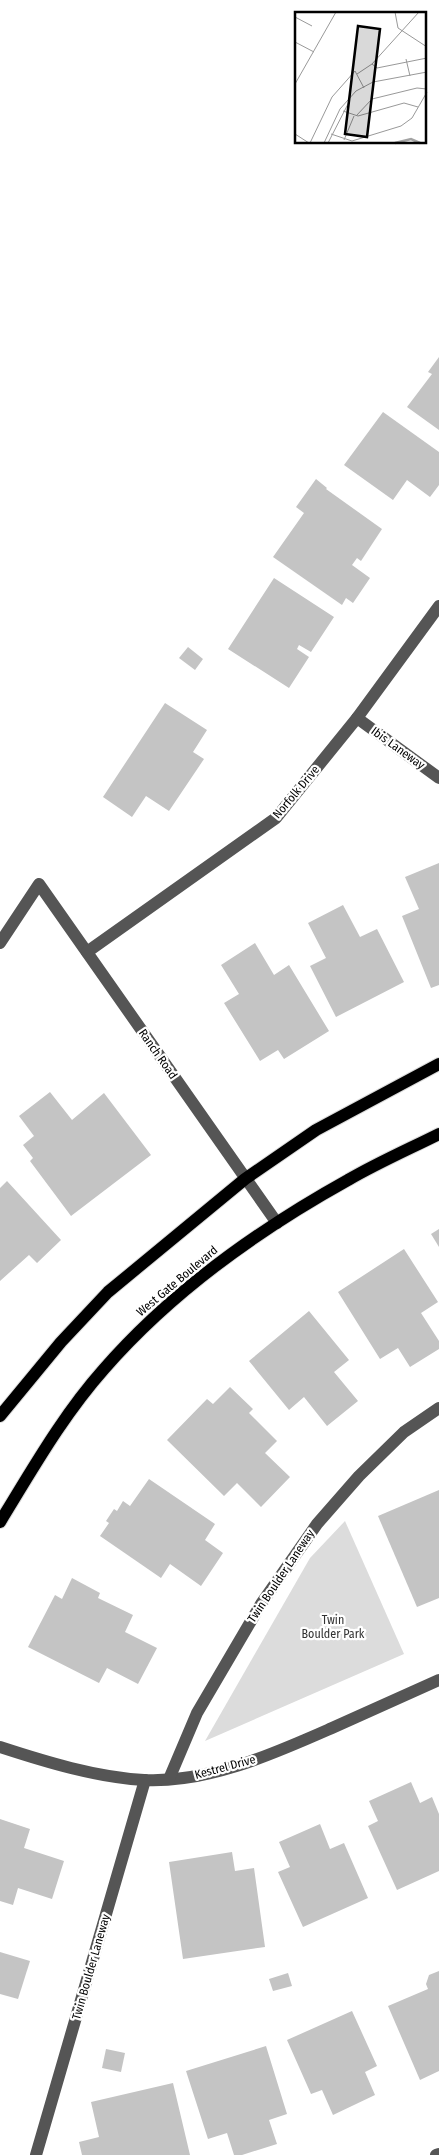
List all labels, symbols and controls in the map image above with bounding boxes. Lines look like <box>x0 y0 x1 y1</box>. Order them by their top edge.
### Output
inset map <box>295 12 426 144</box>
street label: Ibis Laneway <box>369 724 428 772</box>
street label: Norfolk Drive <box>270 763 322 821</box>
street label: Ranch Road <box>136 1026 180 1082</box>
street label: West Gate Boulevard <box>134 1243 220 1319</box>
street label: Twin Boulder Laneway <box>245 1526 318 1625</box>
park label: Twin Boulder Park <box>302 1613 365 1641</box>
street label: Kestrel Drive <box>193 1752 257 1782</box>
street label: Twin Boulder Laneway <box>69 1912 113 2021</box>

